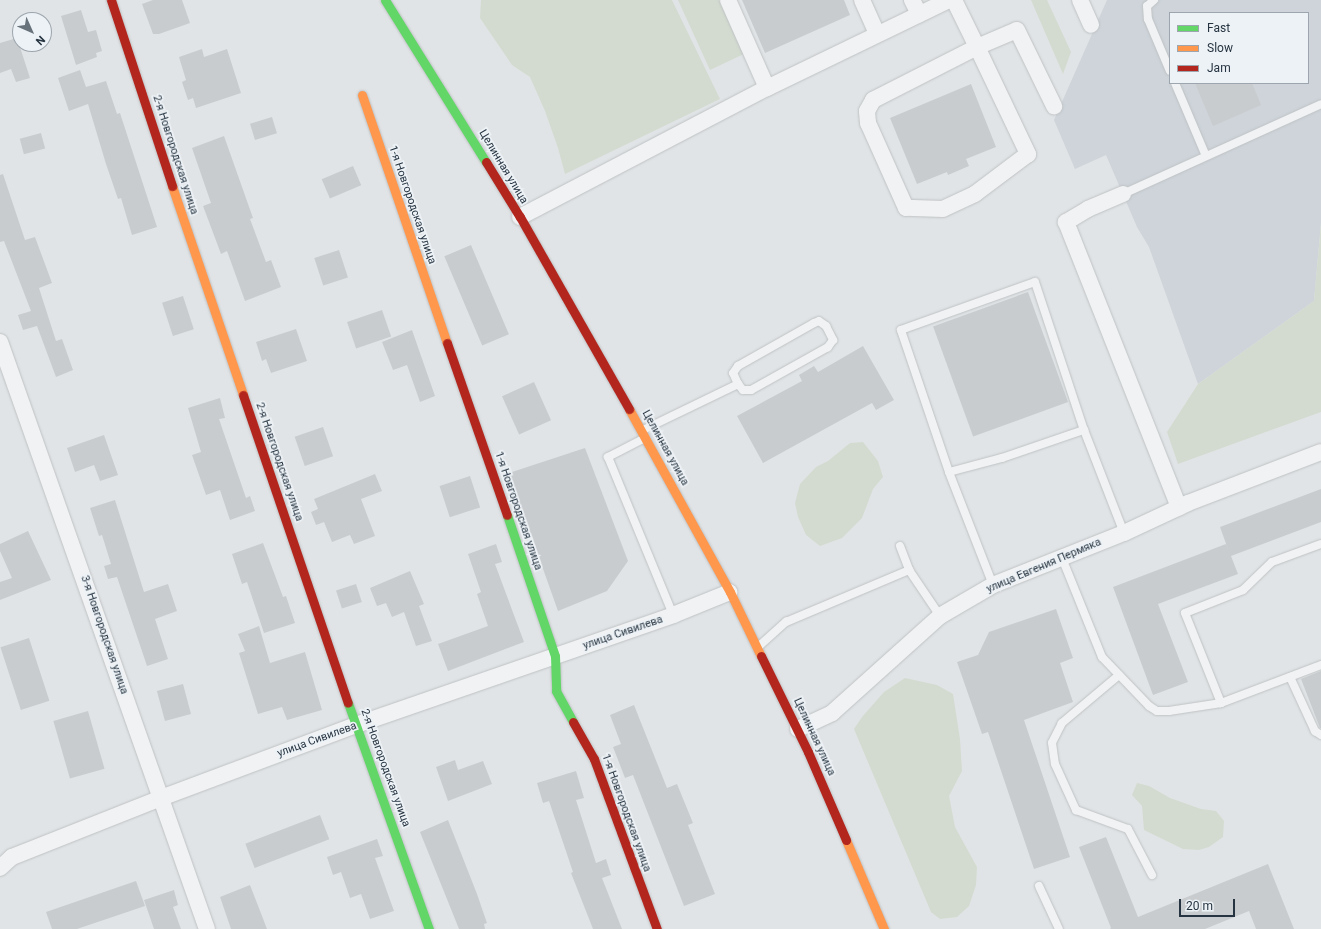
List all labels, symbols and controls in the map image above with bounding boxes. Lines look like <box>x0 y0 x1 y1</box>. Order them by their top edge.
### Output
north arrow <box>12 12 52 52</box>
legend <box>1169 12 1309 84</box>
text: Fast <box>1207 21 1230 35</box>
text: N <box>33 33 47 47</box>
text: Slow <box>1207 41 1233 55</box>
text: Jam <box>1207 61 1231 75</box>
street label: 2-я Новгородская улица <box>149 94 201 216</box>
street label: Целинная улица <box>476 128 530 206</box>
street label: 1-я Новгородская улица <box>385 144 439 266</box>
street label: 2-я Новгородская улица <box>252 401 306 523</box>
street label: Целинная улица <box>639 408 691 488</box>
street label: 1-я Новгородская улица <box>491 450 545 572</box>
street label: улица Евгения Пермяка <box>985 536 1103 596</box>
street label: 3-я Новгородская улица <box>77 574 131 696</box>
street label: улица Сивилева <box>581 613 665 653</box>
street label: Целинная улица <box>790 696 838 778</box>
street label: 2-я Новгородская улица <box>358 707 412 829</box>
street label: улица Сивилева <box>275 720 359 760</box>
street label: 1-я Новгородская улица <box>599 752 653 874</box>
scale bar <box>1181 891 1237 917</box>
text: 20 m <box>1186 899 1213 913</box>

